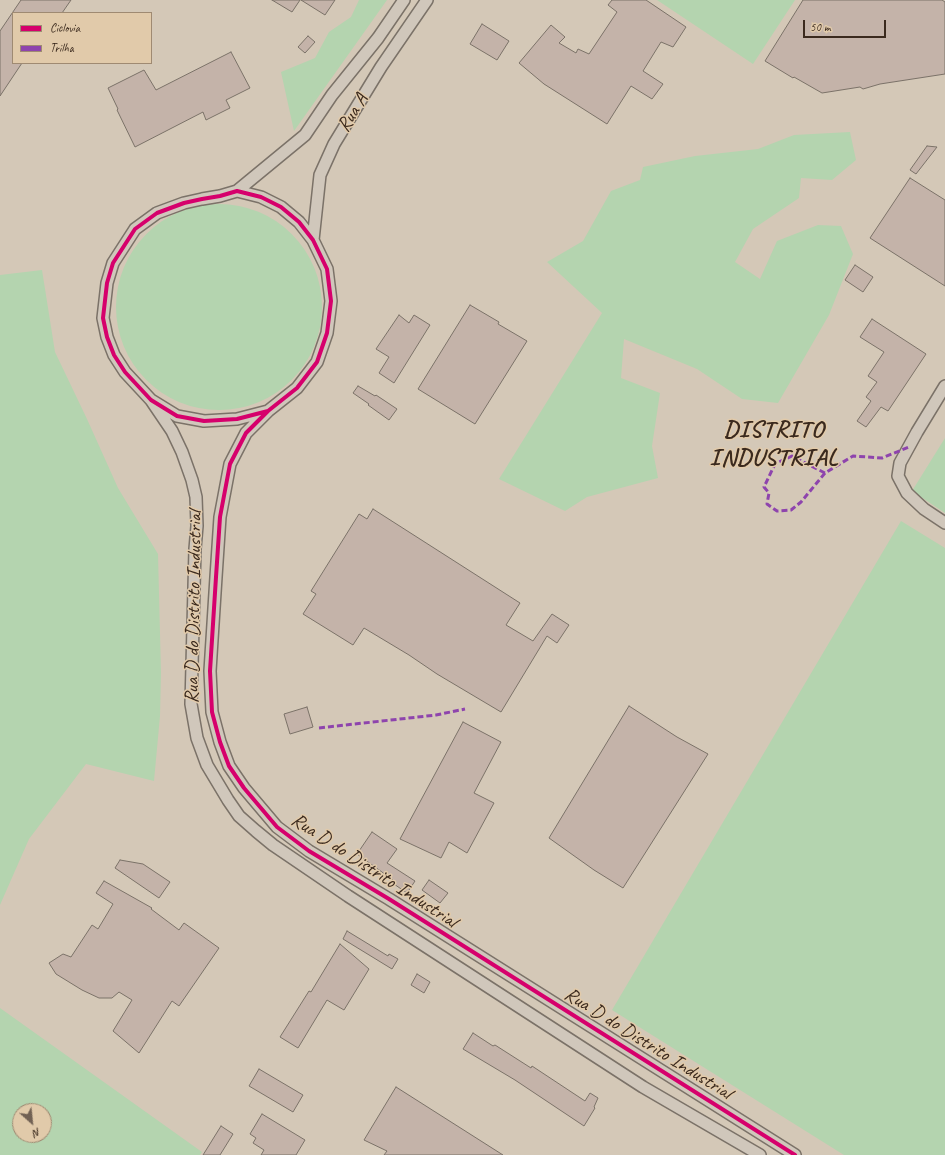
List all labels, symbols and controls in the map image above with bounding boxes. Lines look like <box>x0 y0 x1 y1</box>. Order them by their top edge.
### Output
legend <box>12 12 152 64</box>
scale bar <box>805 12 888 38</box>
text: 50 m <box>810 19 830 35</box>
text: Ciclovia <box>50 20 80 36</box>
text: Trilha <box>50 40 73 56</box>
street label: Rua A <box>332 89 374 137</box>
district label: DISTRITO INDUSTRIAL <box>710 417 838 473</box>
street label: Rua D do Distrito Industrial <box>180 510 208 704</box>
street label: Rua D do Distrito Industrial <box>286 808 462 934</box>
street label: Rua D do Distrito Industrial <box>560 983 736 1105</box>
north arrow <box>12 1103 52 1143</box>
text: N <box>31 1125 43 1141</box>

